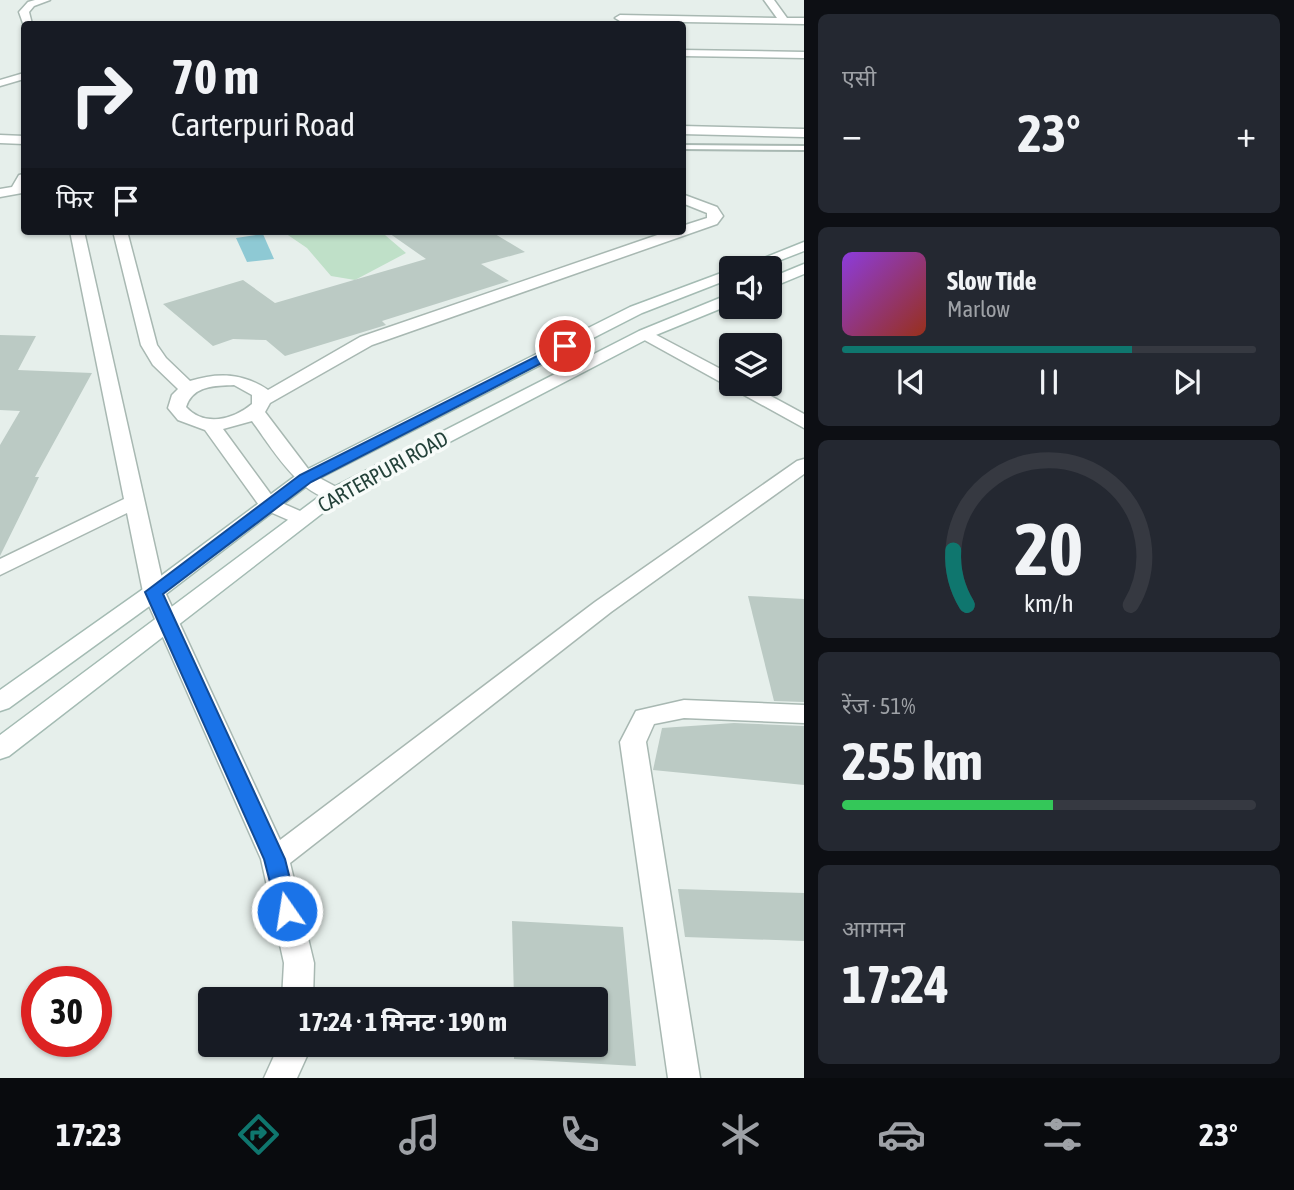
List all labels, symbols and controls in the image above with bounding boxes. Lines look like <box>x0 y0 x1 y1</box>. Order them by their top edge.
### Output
text: 70 m <box>171 48 259 104</box>
icon: right <box>56 49 147 140</box>
text: एसी <box>842 65 876 91</box>
text: 23° <box>1017 103 1081 163</box>
text: Carterpuri Road <box>171 106 355 143</box>
text: − <box>842 112 862 155</box>
text: + <box>1236 112 1256 155</box>
icon: arrive <box>107 182 145 220</box>
text: फिर <box>56 184 93 214</box>
map controls <box>719 256 782 396</box>
button: sound <box>719 256 782 319</box>
text: Slow Tide <box>947 266 1037 296</box>
text: Marlow <box>947 296 1010 322</box>
pin <box>535 316 595 376</box>
icon: arrive <box>546 327 584 365</box>
button: layers <box>719 333 782 396</box>
icon: previous <box>892 363 930 401</box>
icon: pause <box>1030 363 1068 401</box>
icon: next <box>1168 363 1206 401</box>
street label: CARTERPURI ROAD <box>313 426 452 517</box>
text: 20 <box>1015 507 1083 590</box>
text: km/h <box>1024 589 1074 617</box>
text: रेंज · 51% <box>842 693 916 719</box>
text: 255 km <box>842 731 983 791</box>
position arrow <box>250 874 324 948</box>
text: आगमन <box>842 916 905 942</box>
text: 17:24 <box>842 954 949 1014</box>
speed limit sign: 30 <box>21 966 112 1057</box>
text: 17:24 · 1 मिनट · 190 m <box>299 1007 507 1037</box>
icon: directions <box>234 1110 283 1159</box>
icon: music <box>395 1110 444 1159</box>
icon: phone <box>555 1110 604 1159</box>
icon: climate <box>716 1110 765 1159</box>
icon: car <box>877 1110 926 1159</box>
icon: filters <box>1038 1110 1087 1159</box>
text: 17:23 <box>56 1116 122 1153</box>
text: 23° <box>1199 1116 1238 1153</box>

